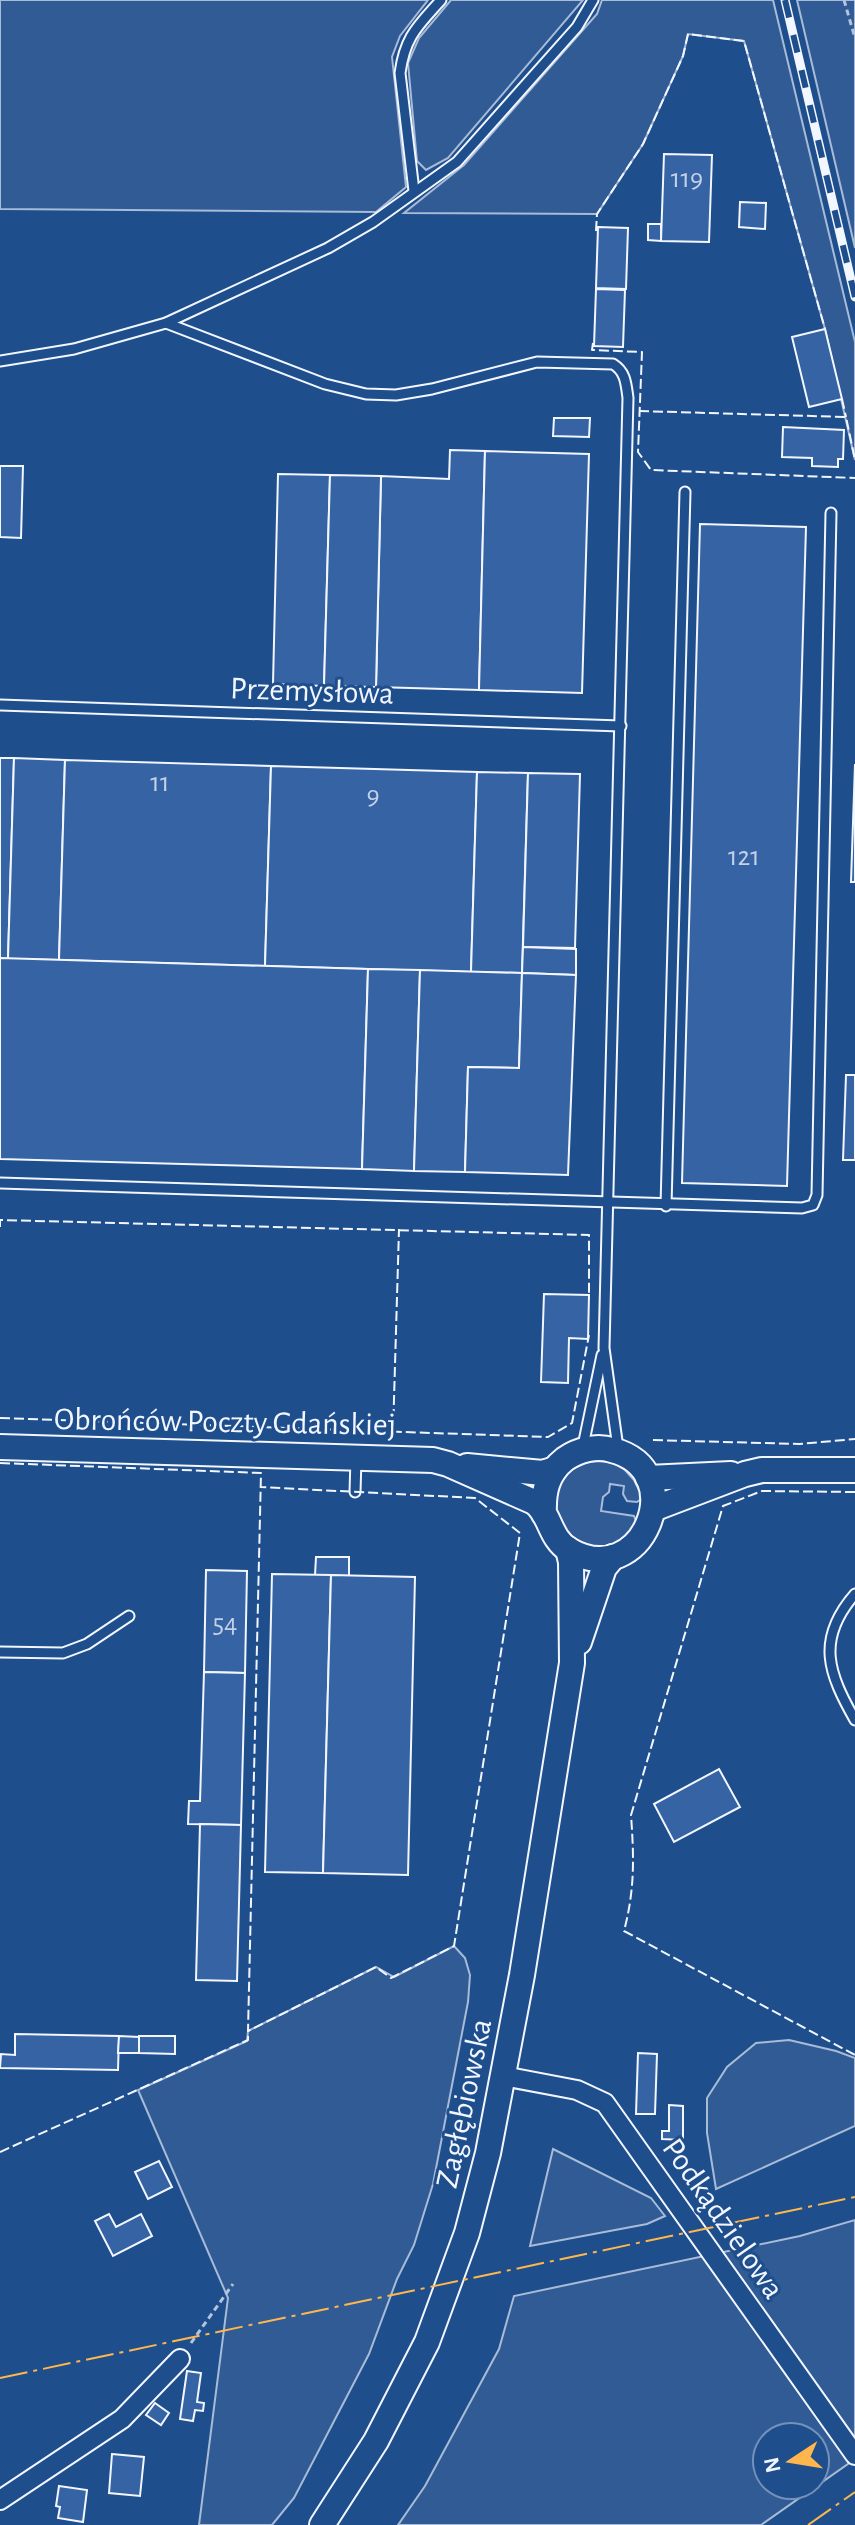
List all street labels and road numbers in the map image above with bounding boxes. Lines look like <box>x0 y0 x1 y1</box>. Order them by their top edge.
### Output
street label: Przemysłowa <box>229 672 394 710</box>
street label: Obrońców Poczty Gdańskiej <box>54 1403 396 1441</box>
street label: Zagłębiowska <box>430 2016 498 2191</box>
street label: Podkądzielowa <box>655 2133 790 2305</box>

